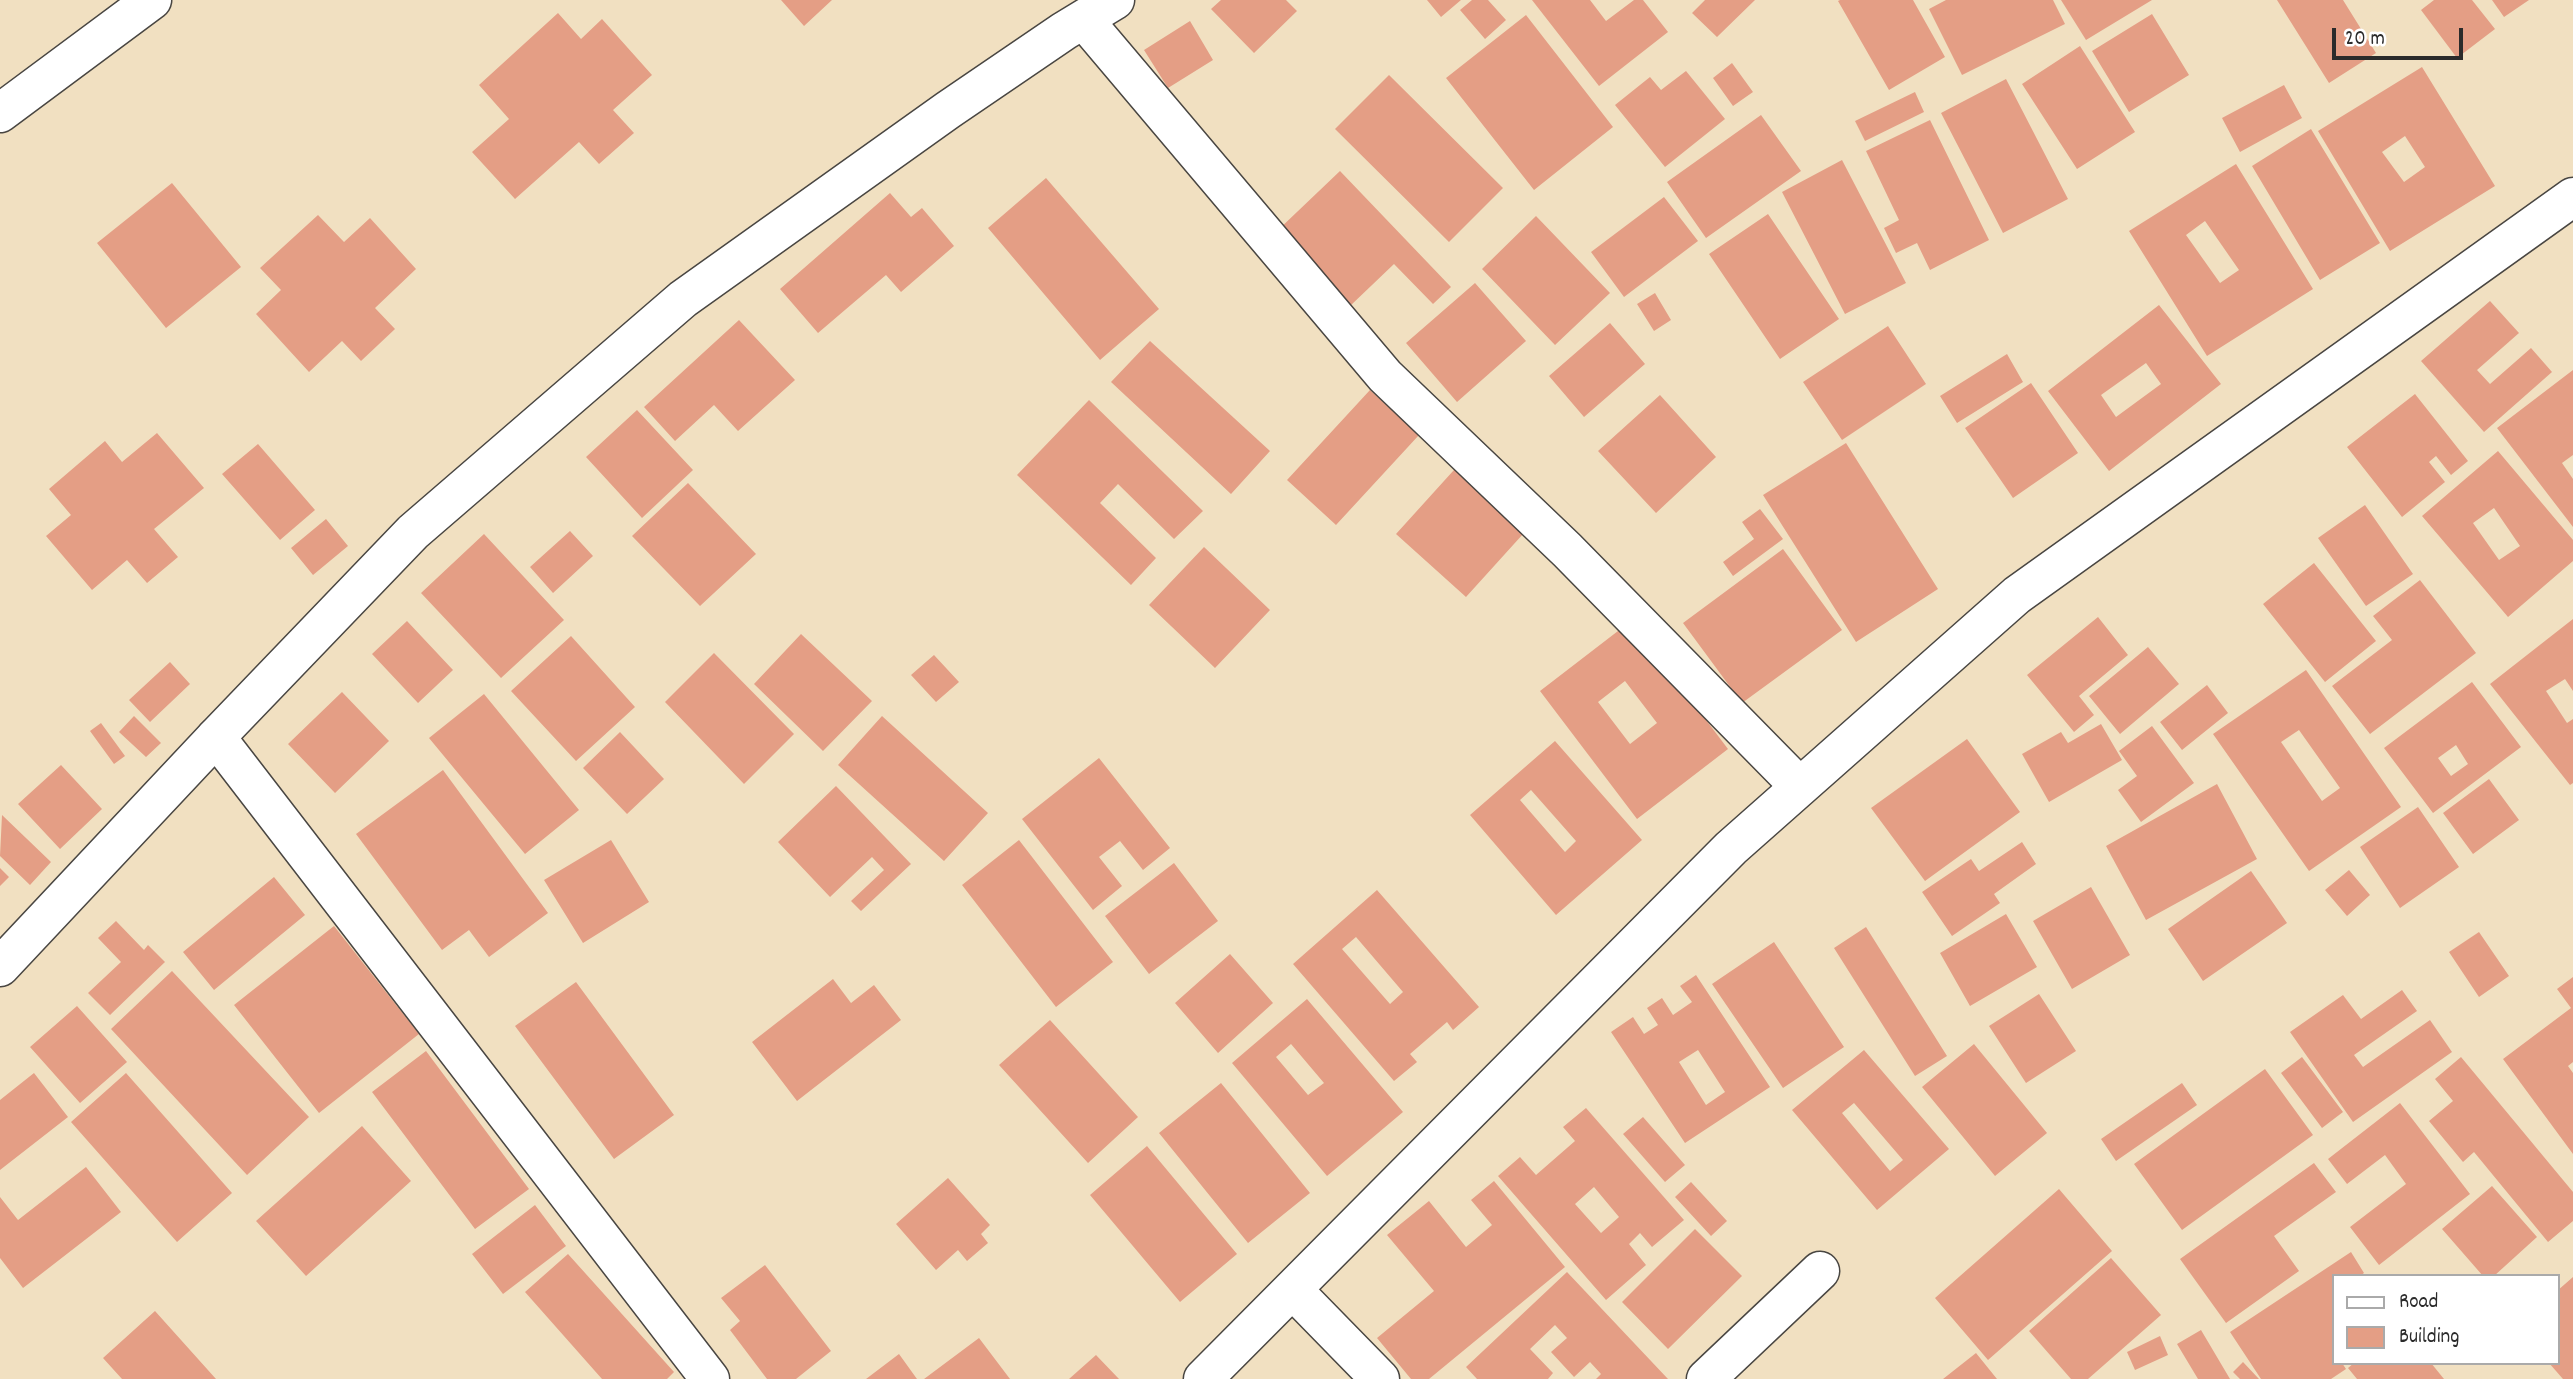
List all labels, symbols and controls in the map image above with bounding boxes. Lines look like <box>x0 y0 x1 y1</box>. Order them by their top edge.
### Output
scale bar <box>2335 14 2466 58</box>
text: 20 m <box>2345 25 2385 55</box>
legend <box>2332 1274 2559 1365</box>
text: Road <box>2399 1288 2438 1318</box>
text: Building <box>2399 1323 2459 1353</box>

